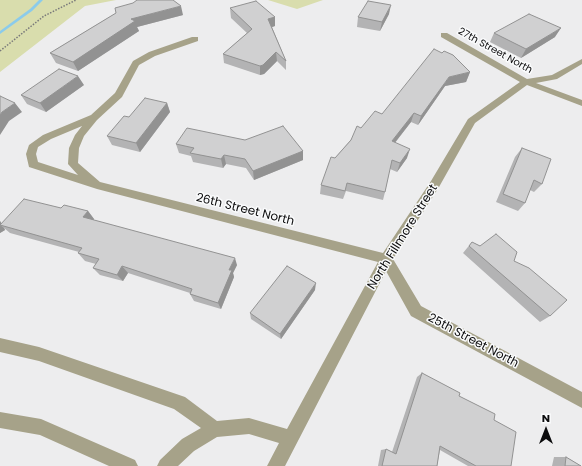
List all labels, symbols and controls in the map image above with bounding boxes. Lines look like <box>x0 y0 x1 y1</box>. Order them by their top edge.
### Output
street label: 27th Street North <box>456 26 534 76</box>
street label: North Fillmore Street <box>365 182 441 292</box>
street label: 26th Street North <box>194 191 296 229</box>
street label: 25th Street North <box>425 311 521 371</box>
north arrow <box>526 410 566 450</box>
text: N <box>542 410 550 426</box>

